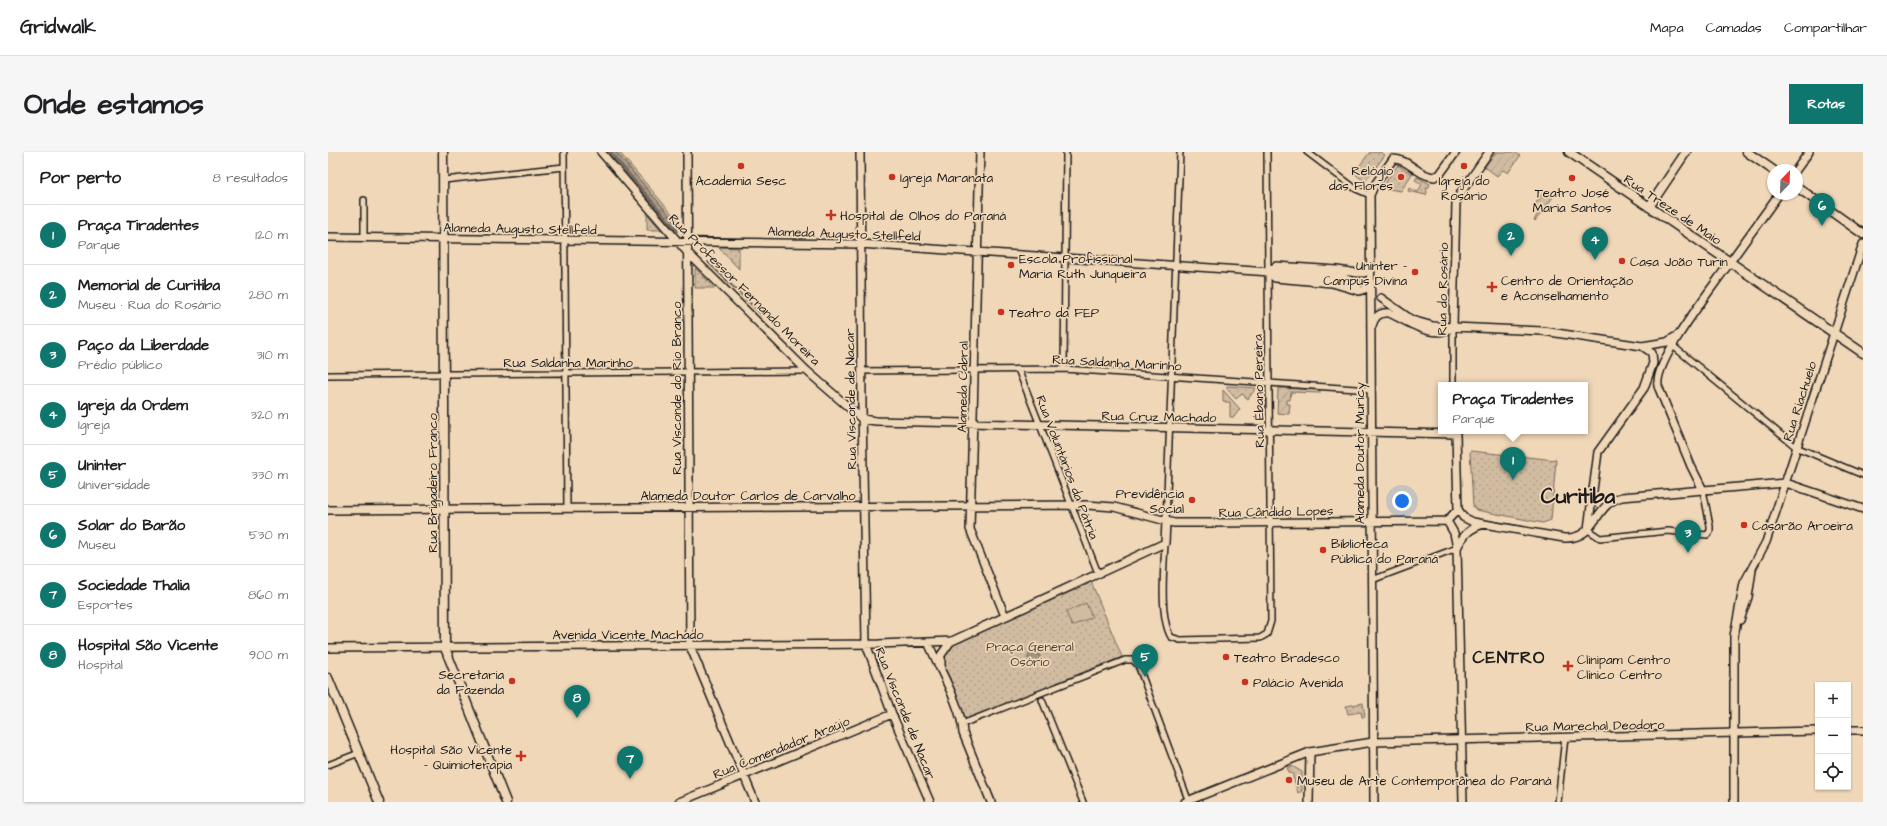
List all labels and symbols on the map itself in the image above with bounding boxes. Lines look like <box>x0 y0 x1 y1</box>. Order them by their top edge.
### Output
marker: Academia Sesc <box>736 161 746 171</box>
marker: Igreja do Rosário <box>1459 161 1469 171</box>
place label: Relógio das Flores <box>1329 162 1394 195</box>
north arrow <box>1767 164 1803 200</box>
place label: Igreja Maranata <box>900 169 994 188</box>
street label: Rua Treze de Maio <box>1620 170 1725 250</box>
place label: Academia Sesc <box>696 172 786 190</box>
marker: Igreja Maranata <box>887 172 897 182</box>
marker: Relógio das Flores <box>1396 172 1406 182</box>
place label: Igreja do Rosário <box>1439 172 1490 205</box>
marker: Teatro José Maria Santos <box>1567 173 1577 183</box>
place label: Teatro José Maria Santos <box>1533 184 1612 217</box>
pin: 6 <box>1809 193 1835 226</box>
place label: Hospital de Olhos do Paraná <box>840 207 1007 225</box>
marker: Hospital de Olhos do Paraná <box>825 209 837 221</box>
street label: Rua Professor Fernando Moreira <box>664 210 824 370</box>
street label: Alameda Augusto Stellfeld <box>443 219 597 240</box>
street label: Alameda Augusto Stellfeld <box>767 222 921 247</box>
pin: 2 <box>1498 223 1524 256</box>
pin: 4 <box>1582 227 1608 260</box>
street label: Rua do Rosário <box>1433 242 1453 336</box>
place label: Escola Profissional Maria Ruth Junqueira <box>1019 250 1147 283</box>
place label: Casa João Turin <box>1630 253 1728 271</box>
marker: Casa João Turin <box>1617 256 1627 266</box>
place label: Uninter - Campus Divina <box>1323 257 1407 290</box>
marker: Escola Profissional Maria Ruth Junqueira <box>1006 260 1016 270</box>
marker: Uninter - Campus Divina <box>1410 267 1420 277</box>
place label: Centro de Orientação e Aconselhamento <box>1501 272 1634 305</box>
marker: Centro de Orientação e Aconselhamento <box>1486 281 1498 293</box>
street label: Rua Visconde do Rio Branco <box>668 301 686 475</box>
place label: Teatro da FEP <box>1009 304 1100 322</box>
marker: Teatro da FEP <box>996 307 1006 317</box>
street label: Rua Visconde de Nacar <box>841 328 861 470</box>
street label: Rua Ébano Pereira <box>1249 334 1269 448</box>
street label: Alameda Cabral <box>953 341 973 433</box>
street label: Rua Saldanha Marinho <box>1052 351 1183 375</box>
street label: Rua Saldanha Marinho <box>503 354 633 372</box>
street label: Rua Riachuelo <box>1779 358 1822 444</box>
street label: Alameda Doutor Muricy <box>1351 382 1370 524</box>
street label: Rua Voluntários da Pátria <box>1031 393 1103 542</box>
street label: Rua Cruz Machado <box>1101 407 1217 427</box>
street label: Rua Brigadeiro Franco <box>424 413 443 553</box>
pin: 1 <box>1500 447 1526 480</box>
district label: Curitiba <box>1541 482 1616 511</box>
place label: Previdência Social <box>1116 485 1184 518</box>
street label: Alameda Doutor Carlos de Carvalho <box>640 487 856 505</box>
your location <box>1392 491 1412 511</box>
marker: Previdência Social <box>1187 495 1197 505</box>
street label: Rua Cândido Lopes <box>1218 502 1334 522</box>
place label: Casarão Aroeira <box>1752 517 1853 535</box>
pin: 3 <box>1675 520 1701 553</box>
marker: Casarão Aroeira <box>1739 520 1749 530</box>
place label: Biblioteca Pública do Paraná <box>1331 535 1439 568</box>
marker: Biblioteca Pública do Paraná <box>1318 545 1328 555</box>
street label: Avenida Vicente Machado <box>552 626 704 644</box>
park label: Praça General Osório <box>986 638 1074 671</box>
pin: 5 <box>1132 644 1158 677</box>
street label: Rua Visconde de Nacar <box>870 645 940 782</box>
district label: CENTRO <box>1473 646 1545 670</box>
place label: Teatro Bradesco <box>1234 649 1340 667</box>
place label: Clinipam Centro Clínico Centro <box>1577 651 1671 684</box>
marker: Teatro Bradesco <box>1221 652 1231 662</box>
marker: Clinipam Centro Clínico Centro <box>1562 660 1574 672</box>
place label: Secretaria da Fazenda <box>437 666 504 699</box>
place label: Palácio Avenida <box>1253 674 1344 692</box>
marker: Secretaria da Fazenda <box>507 676 517 686</box>
marker: Palácio Avenida <box>1240 677 1250 687</box>
pin: 8 <box>564 685 590 718</box>
street label: Rua Comendador Araújo <box>710 712 853 784</box>
street label: Rua Marechal Deodoro <box>1525 716 1665 736</box>
place label: Hospital São Vicente - Quimioterapia <box>390 741 512 774</box>
pin: 7 <box>617 746 643 779</box>
marker: Hospital São Vicente - Quimioterapia <box>515 750 527 762</box>
place label: Museu de Arte Contemporânea do Paraná <box>1297 772 1552 790</box>
marker: Museu de Arte Contemporânea do Paraná <box>1284 775 1294 785</box>

